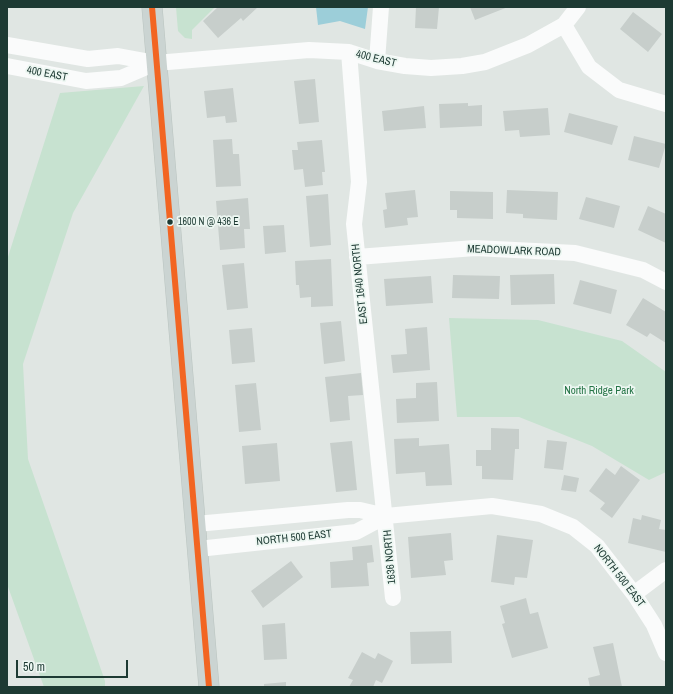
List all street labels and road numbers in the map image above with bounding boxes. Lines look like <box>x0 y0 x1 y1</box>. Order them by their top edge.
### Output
street label: 400 EAST <box>354 48 398 70</box>
street label: 400 EAST <box>26 64 68 84</box>
street label: EAST 1640 NORTH <box>349 243 371 325</box>
street label: MEADOWLARK ROAD <box>467 243 561 259</box>
street label: NORTH 500 EAST <box>256 527 332 549</box>
street label: 1636 NORTH <box>381 529 399 585</box>
street label: NORTH 500 EAST <box>591 542 647 610</box>

